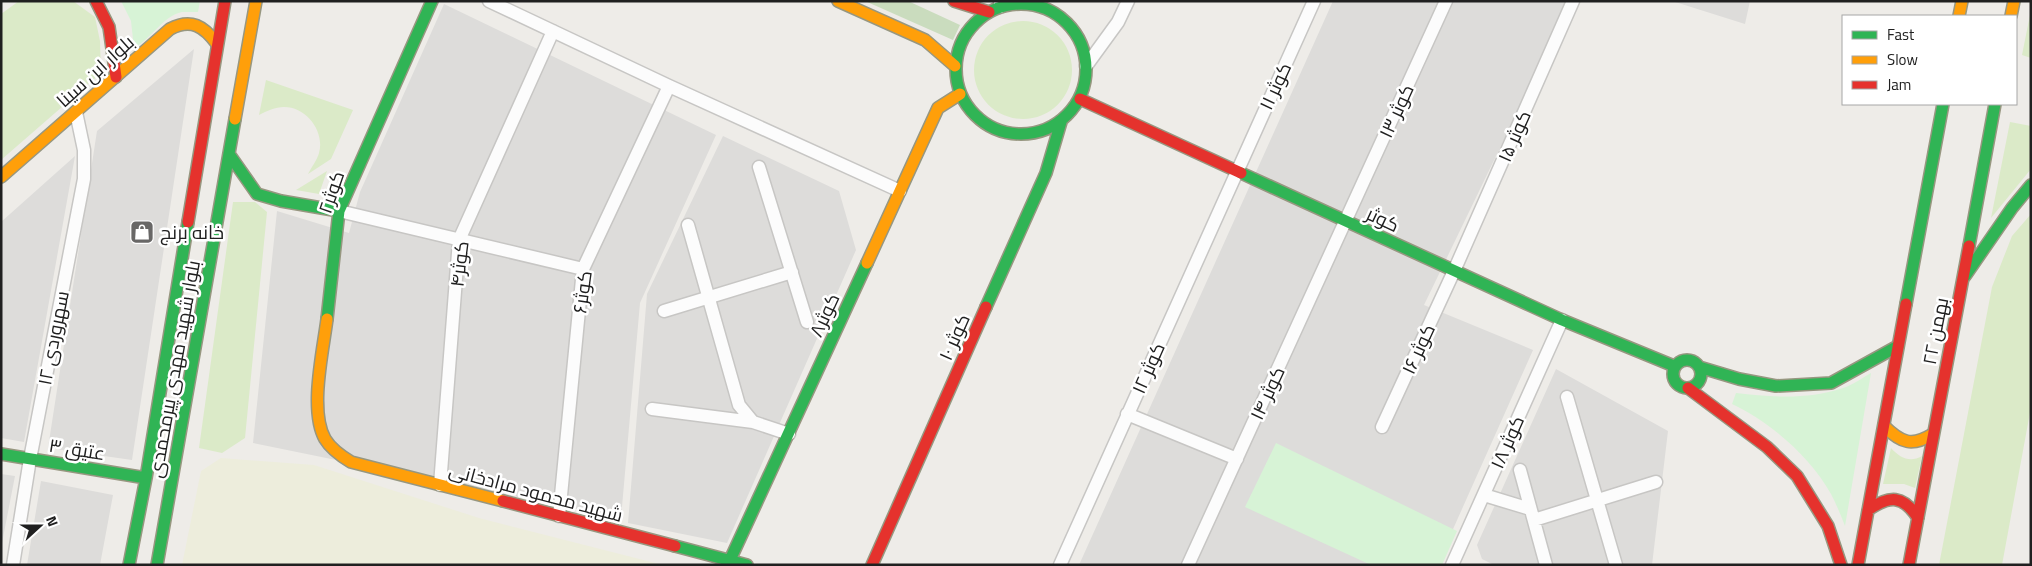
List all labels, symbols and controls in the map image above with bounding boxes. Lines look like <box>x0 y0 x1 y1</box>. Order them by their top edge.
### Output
legend <box>1842 15 2017 105</box>
text: Fast <box>1887 23 1915 46</box>
street label: بلوار ابن سینا <box>49 28 140 114</box>
text: Slow <box>1887 48 1918 71</box>
street label: کوثر ۱۱ <box>1251 57 1298 114</box>
text: Jam <box>1887 73 1911 96</box>
street label: کوثر ۱۳ <box>1370 79 1421 143</box>
street label: ۱۵ کوثر <box>1489 105 1538 166</box>
street label: کوثر۲ <box>310 166 351 217</box>
street label: کوثر <box>1361 198 1405 239</box>
place label: خانه برنج <box>160 217 224 246</box>
shop icon: خانه برنج <box>129 219 155 245</box>
street label: کوثر۴ <box>441 239 476 289</box>
street label: بلوار شهید مهدی پیرمحمدی <box>140 258 207 480</box>
street label: کوثر۶ <box>564 269 599 315</box>
street label: سهروردی ۱۲ <box>29 288 76 388</box>
street label: کوثر۸ <box>801 288 846 342</box>
street label: ۲۲ بهمن <box>1914 295 1955 367</box>
street label: کوثر ۱۰ <box>930 309 977 365</box>
street label: کوثر ۱۶ <box>1393 319 1442 379</box>
street label: کوثر ۱۲ <box>1123 337 1172 398</box>
street label: کوثر ۱۴ <box>1242 361 1292 424</box>
street label: کوثر ۱۸ <box>1482 411 1531 473</box>
street label: عتیق ۳ <box>47 430 107 467</box>
street label: شهید محمود مرادخانی <box>446 454 626 529</box>
north arrow <box>15 501 65 551</box>
text: N <box>41 513 64 529</box>

